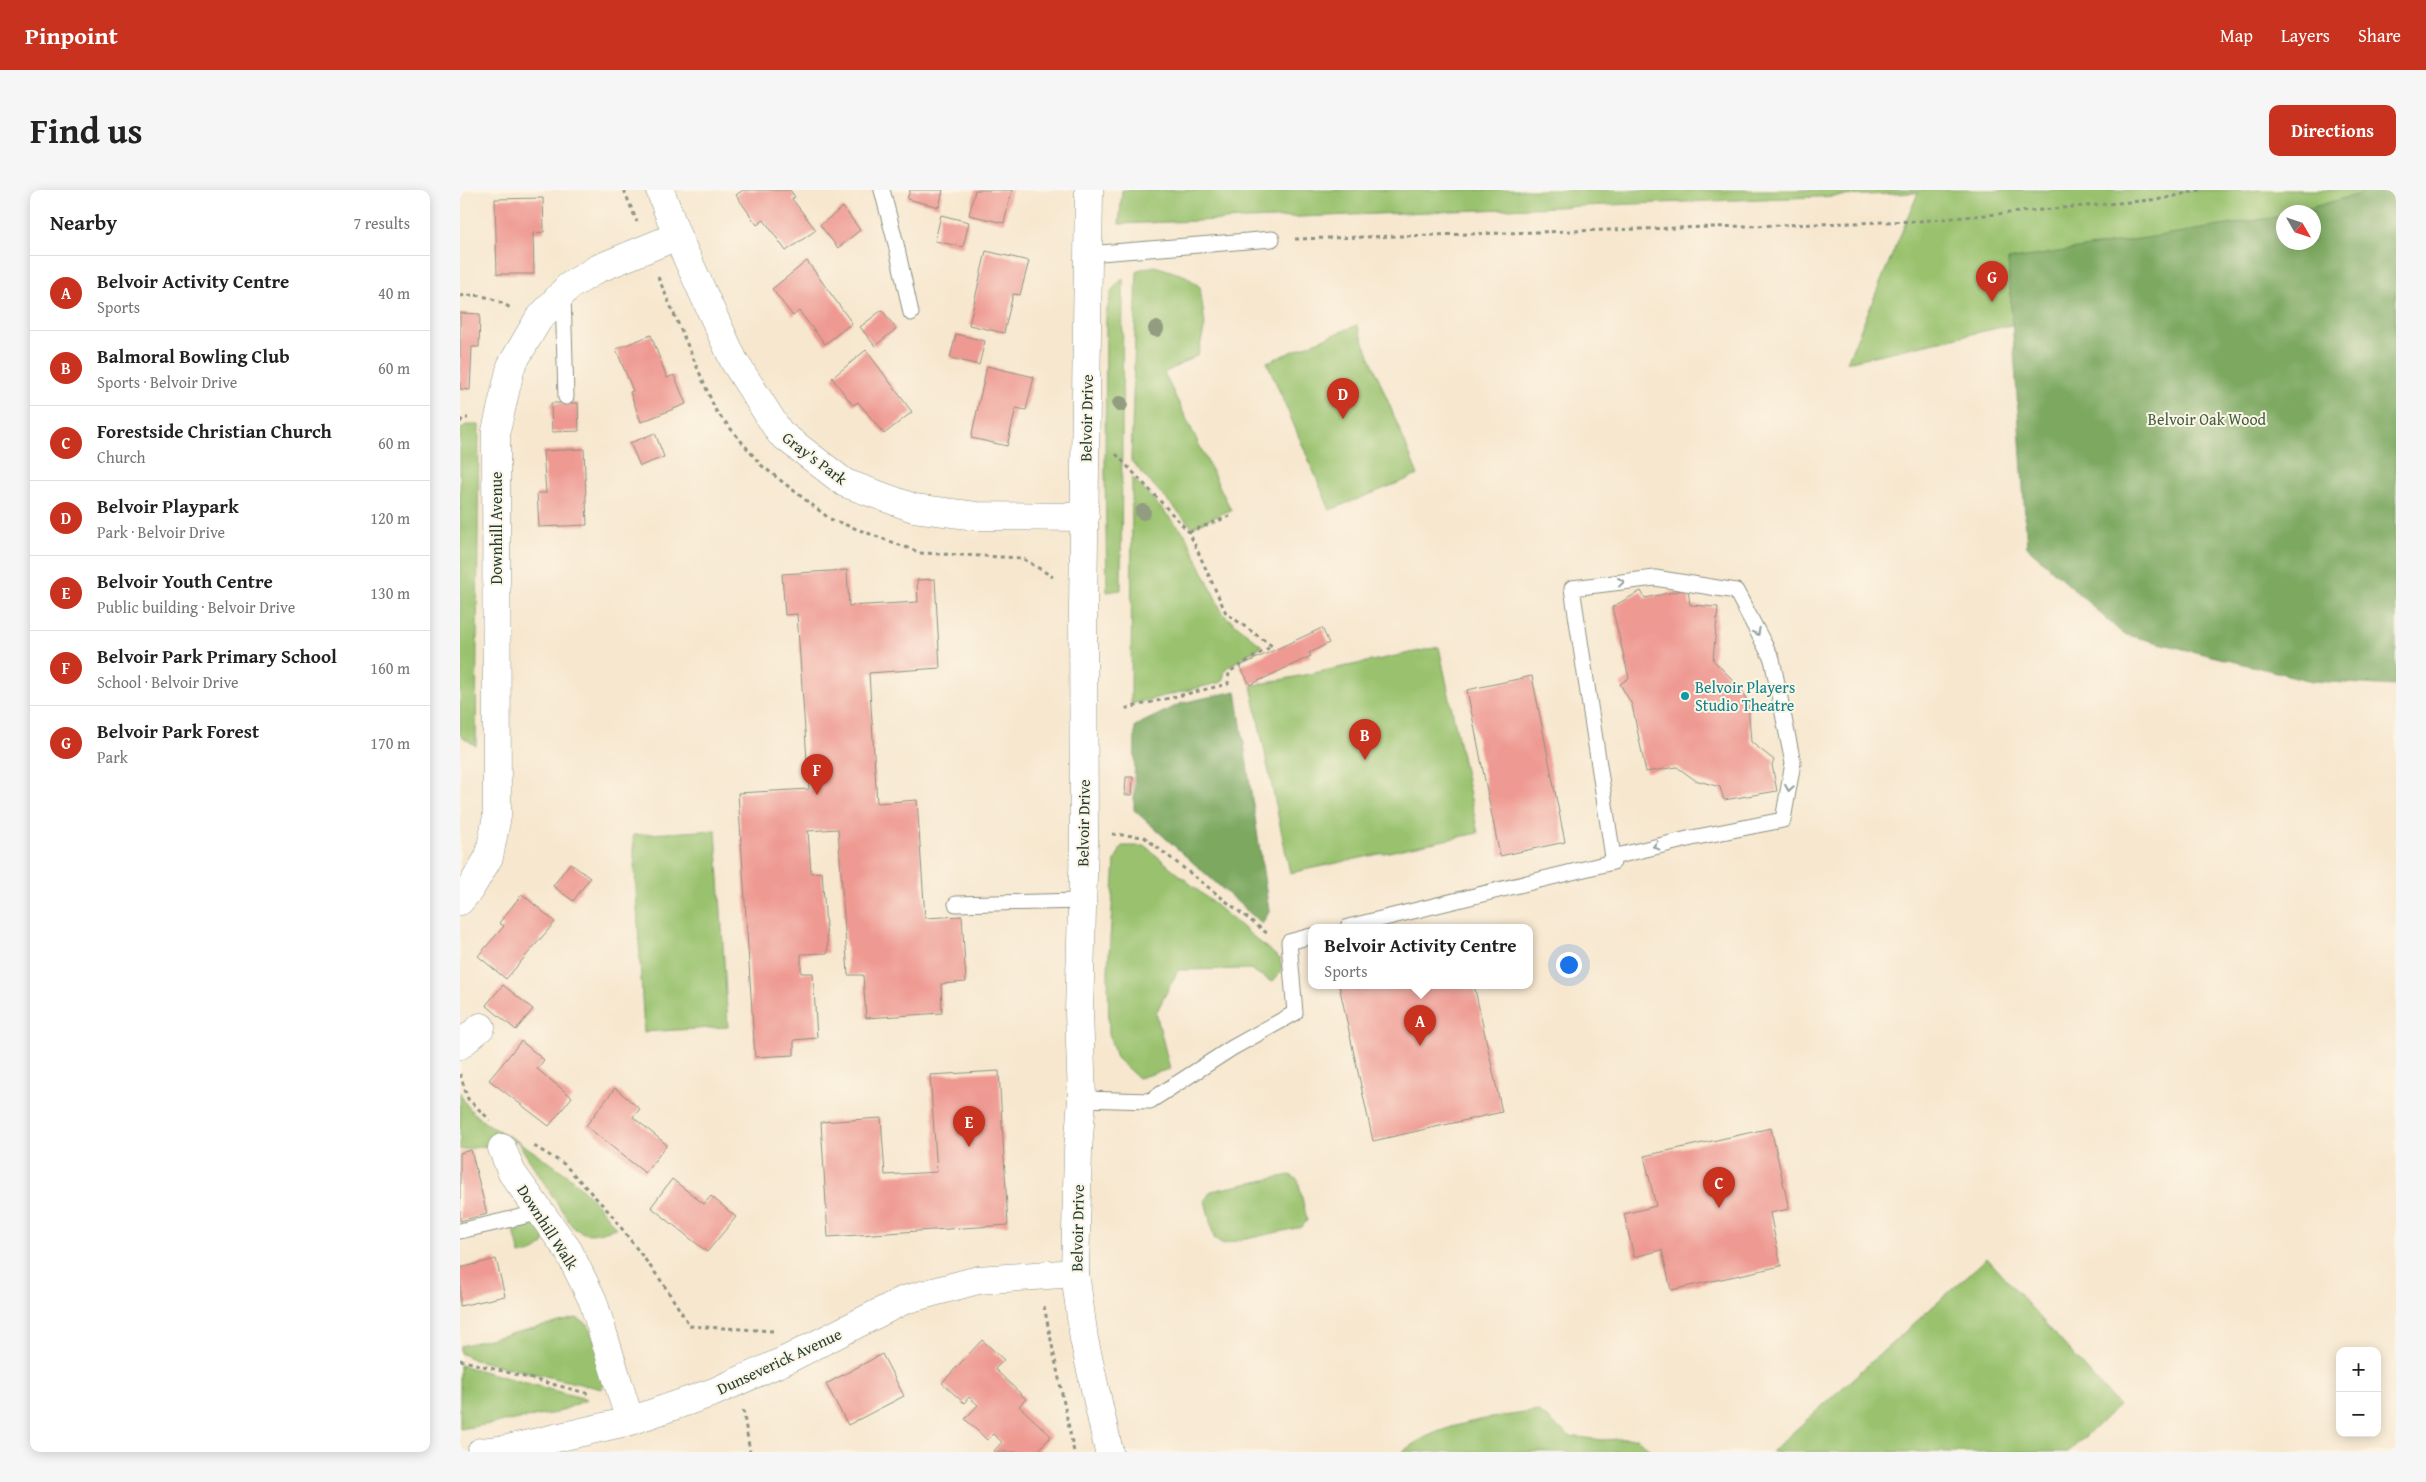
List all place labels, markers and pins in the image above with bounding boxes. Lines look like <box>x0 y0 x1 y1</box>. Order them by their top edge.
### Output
pin: G <box>1976 261 2008 302</box>
pin: D <box>1327 378 1359 419</box>
place label: Belvoir Players Studio Theatre <box>1695 675 1795 717</box>
marker: Belvoir Players Studio Theatre <box>1679 690 1691 702</box>
pin: B <box>1349 719 1381 760</box>
pin: F <box>801 754 833 795</box>
pin: A <box>1404 1005 1436 1046</box>
pin: E <box>953 1106 985 1147</box>
pin: C <box>1703 1167 1735 1208</box>

